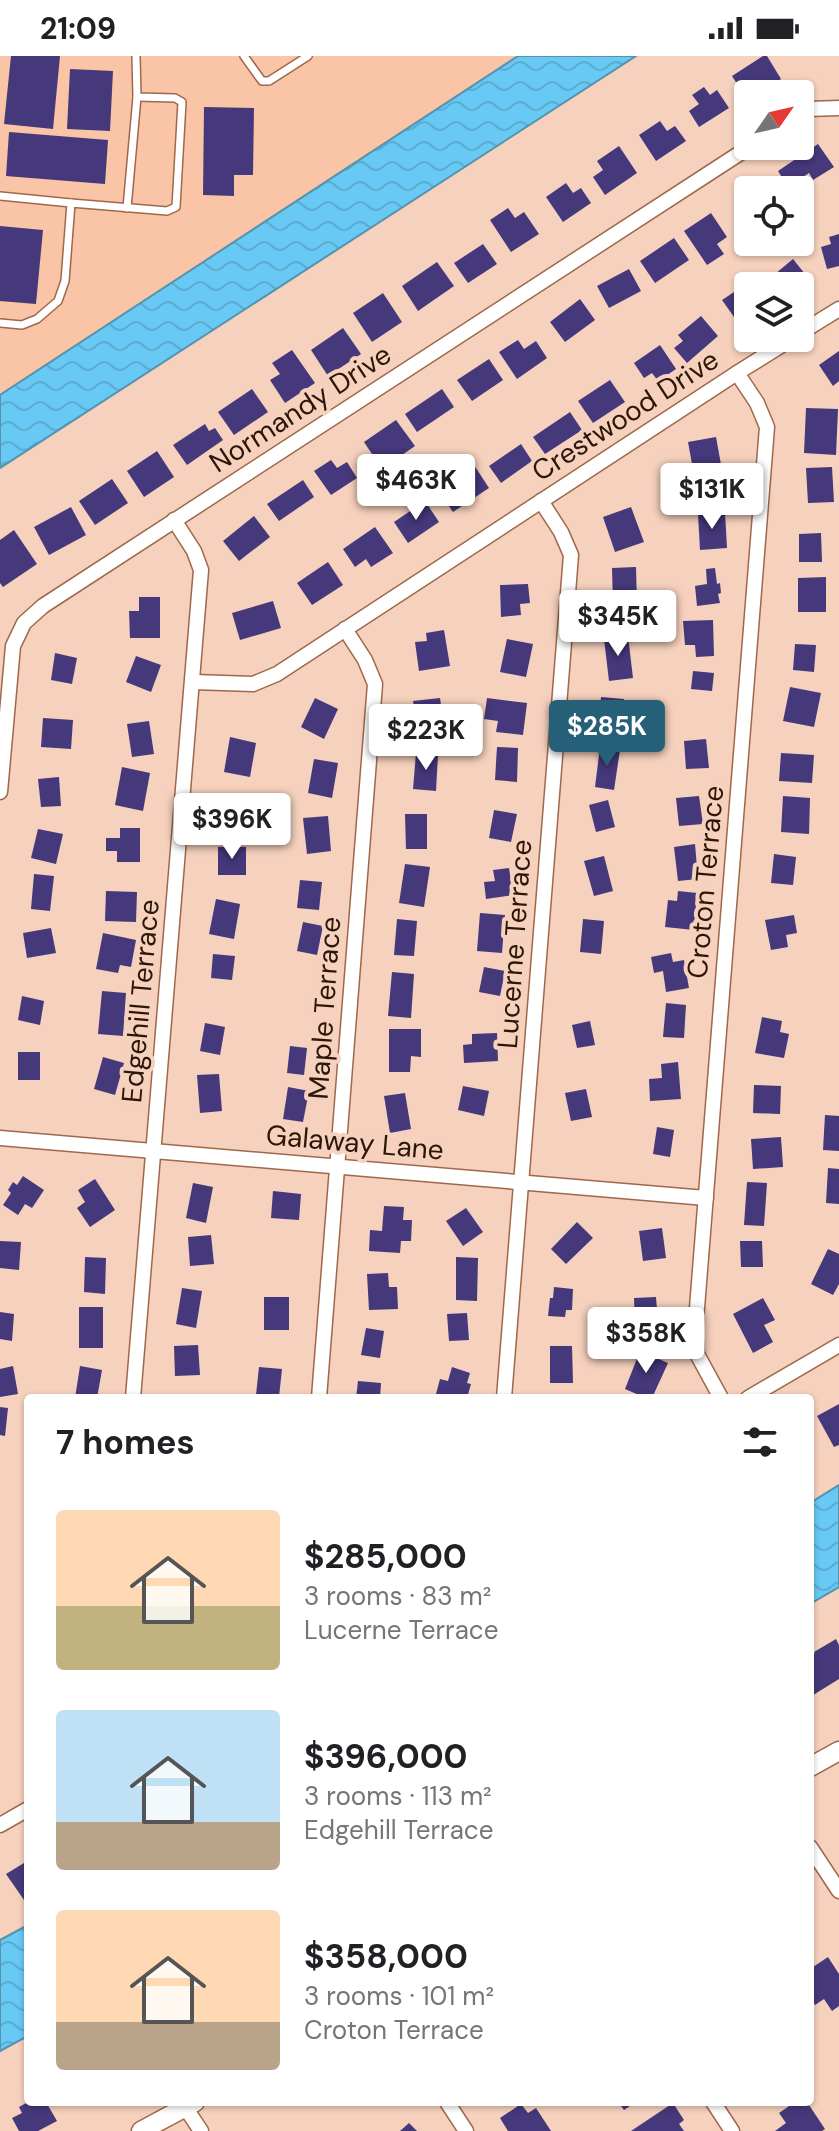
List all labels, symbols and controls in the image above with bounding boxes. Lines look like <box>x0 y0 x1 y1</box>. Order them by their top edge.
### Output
text: 21:09 <box>40 9 116 48</box>
north arrow <box>734 80 814 160</box>
map controls <box>734 80 814 352</box>
button: locate <box>734 176 814 256</box>
button: layers <box>734 272 814 352</box>
street label: Normandy Drive <box>202 336 398 481</box>
street label: Crestwood Drive <box>525 341 726 490</box>
pin: $463K <box>360 454 472 522</box>
text: $463K <box>375 463 457 497</box>
pin: $131K <box>656 463 768 531</box>
text: $131K <box>678 472 746 506</box>
pin: $345K <box>562 590 674 658</box>
text: $345K <box>577 599 659 633</box>
pin: $285K <box>551 700 663 768</box>
pin: $223K <box>370 704 482 772</box>
text: $285K <box>567 709 647 743</box>
text: $223K <box>387 713 465 747</box>
street label: Croton Terrace <box>679 784 732 980</box>
pin: $396K <box>176 793 288 861</box>
text: $396K <box>192 802 272 836</box>
street label: Lucerne Terrace <box>489 838 540 1050</box>
street label: Edgehill Terrace <box>113 898 168 1104</box>
street label: Maple Terrace <box>300 916 349 1101</box>
street label: Galaway Lane <box>265 1116 445 1169</box>
pin: $358K <box>590 1307 702 1375</box>
text: $358K <box>606 1316 687 1350</box>
text: 7 homes <box>56 1420 195 1465</box>
icon: filters <box>738 1420 782 1464</box>
text: $285,000 <box>304 1534 467 1579</box>
icon: home <box>120 1542 216 1638</box>
text: 3 rooms · 83 m² <box>304 1579 491 1613</box>
text: Lucerne Terrace <box>304 1613 499 1647</box>
text: $396,000 <box>304 1734 468 1779</box>
icon: home <box>120 1742 216 1838</box>
text: 3 rooms · 113 m² <box>304 1779 492 1813</box>
text: Edgehill Terrace <box>304 1813 494 1847</box>
text: $358,000 <box>304 1934 468 1979</box>
icon: home <box>120 1942 216 2038</box>
text: 3 rooms · 101 m² <box>304 1979 494 2013</box>
text: Croton Terrace <box>304 2013 484 2047</box>

